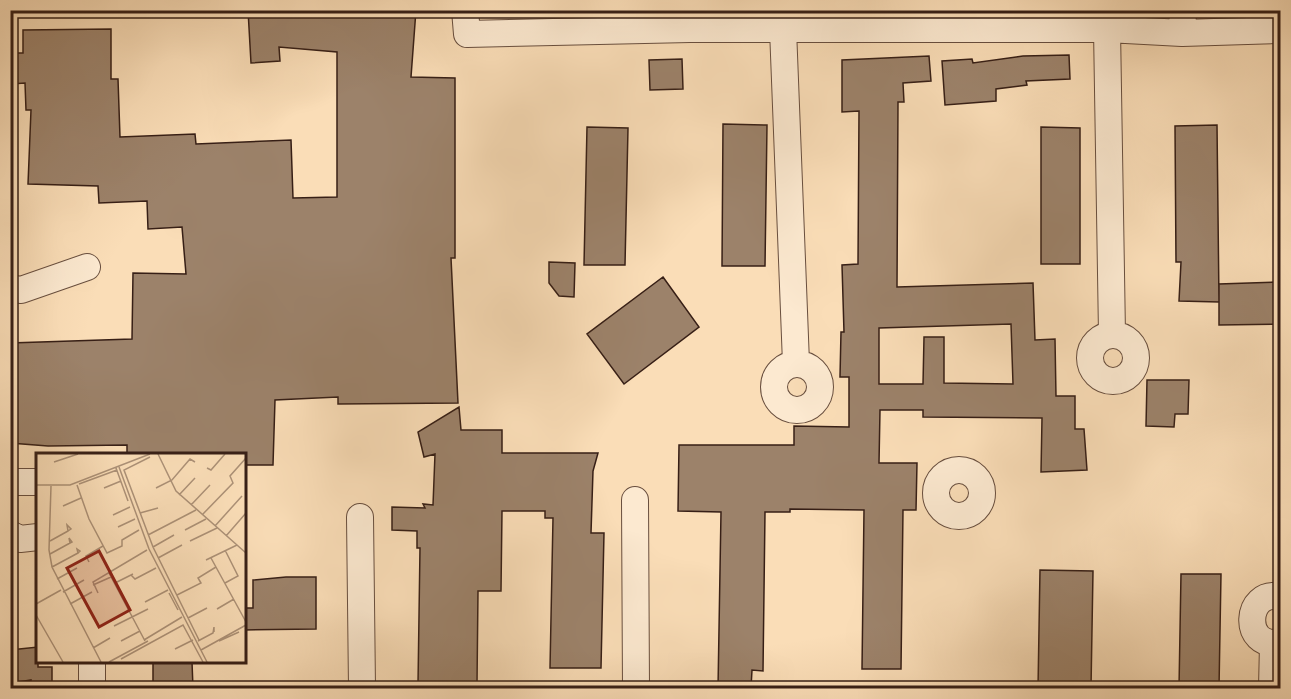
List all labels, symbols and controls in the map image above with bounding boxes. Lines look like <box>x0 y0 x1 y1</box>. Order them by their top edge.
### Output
inset map <box>36 453 246 663</box>

